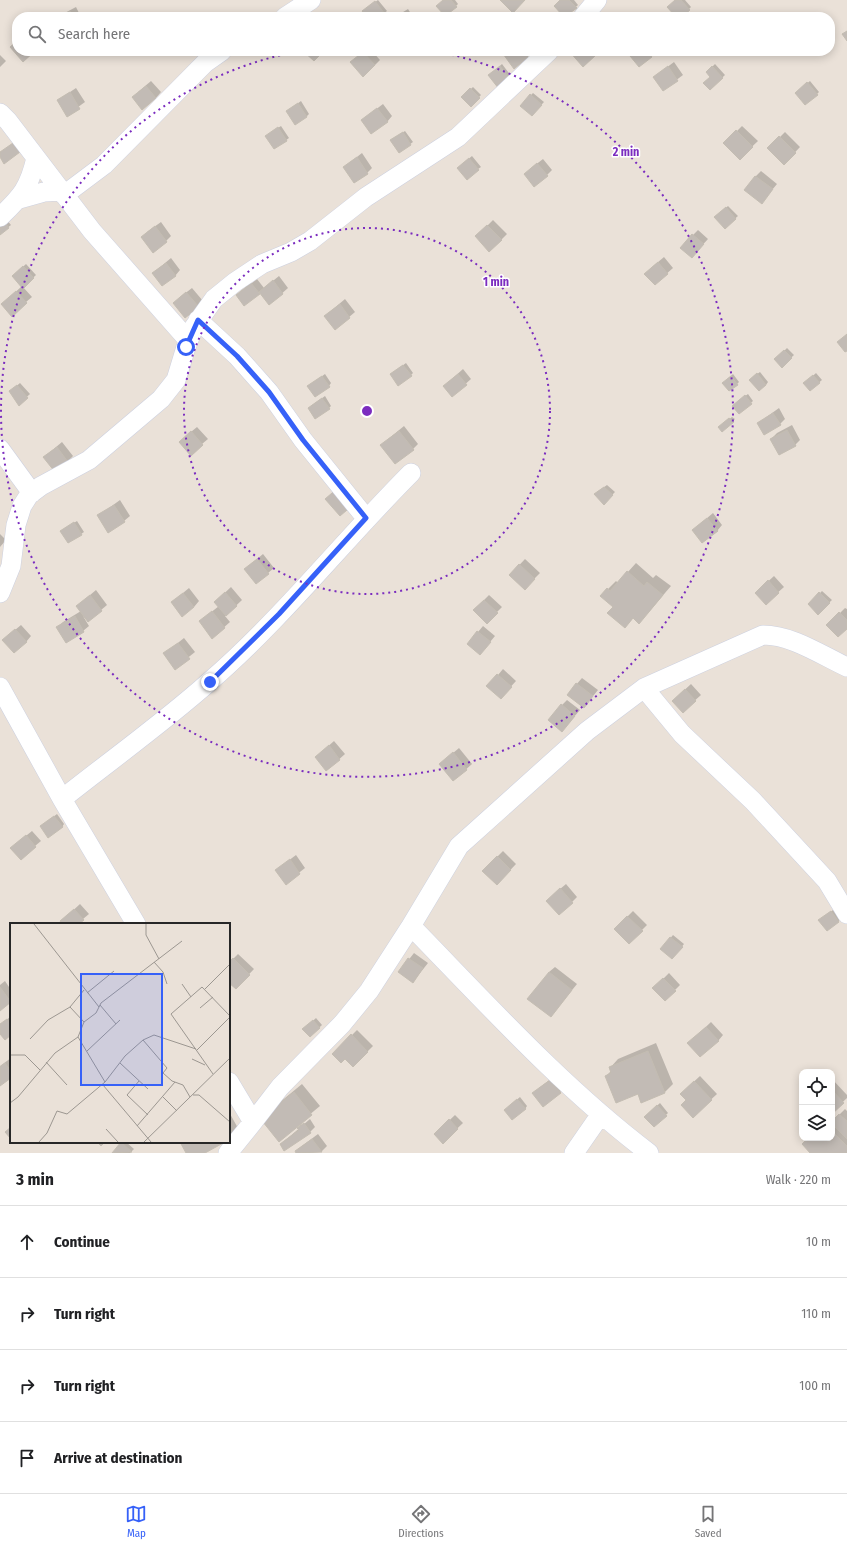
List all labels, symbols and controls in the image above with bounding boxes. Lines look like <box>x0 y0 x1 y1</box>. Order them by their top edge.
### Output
search box <box>12 12 835 56</box>
icon: search <box>26 23 48 45</box>
text: Search here <box>58 25 130 43</box>
text: 2 min <box>612 145 639 159</box>
text: 1 min <box>483 275 509 289</box>
route start <box>177 338 195 356</box>
centre of rings <box>360 404 374 418</box>
route end <box>201 673 219 691</box>
inset map <box>10 923 230 1143</box>
map controls <box>799 1069 835 1141</box>
button: locate <box>799 1069 835 1105</box>
button: layers <box>799 1105 835 1141</box>
text: 3 min <box>16 1169 54 1190</box>
text: Walk · 220 m <box>766 1172 831 1187</box>
icon: ahead <box>16 1231 38 1253</box>
text: Continue <box>54 1233 110 1251</box>
text: 10 m <box>806 1234 831 1249</box>
icon: right <box>16 1303 38 1325</box>
text: Turn right <box>54 1305 115 1323</box>
text: 110 m <box>801 1306 831 1321</box>
icon: right <box>16 1375 38 1397</box>
text: Turn right <box>54 1377 115 1395</box>
text: 100 m <box>799 1378 831 1393</box>
icon: arrive <box>16 1447 38 1469</box>
text: Arrive at destination <box>54 1449 182 1467</box>
tab: Map <box>125 1503 147 1540</box>
tab: Directions <box>398 1503 444 1540</box>
tab: Saved <box>695 1503 722 1540</box>

